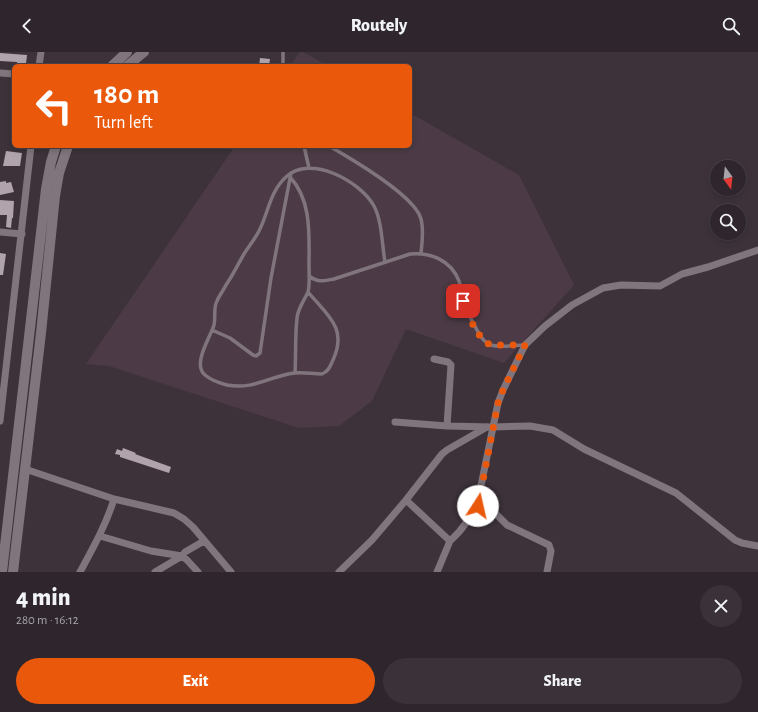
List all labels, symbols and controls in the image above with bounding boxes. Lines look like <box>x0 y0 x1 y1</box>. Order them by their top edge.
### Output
icon: back <box>16 15 38 37</box>
icon: search <box>720 15 742 37</box>
text: Routely <box>351 17 407 35</box>
icon: left <box>28 80 80 132</box>
text: 180 m <box>94 81 159 109</box>
text: Turn left <box>94 114 153 132</box>
north arrow <box>710 160 746 196</box>
map controls <box>710 160 746 240</box>
button: search <box>710 204 746 240</box>
pin <box>446 284 480 318</box>
icon: arrive <box>452 290 474 312</box>
position arrow <box>457 485 499 527</box>
button: close <box>700 585 742 627</box>
text: 4 min <box>16 586 71 610</box>
text: 280 m · 16:12 <box>16 614 79 627</box>
button: Exit <box>16 658 375 704</box>
button: Share <box>383 658 742 704</box>

